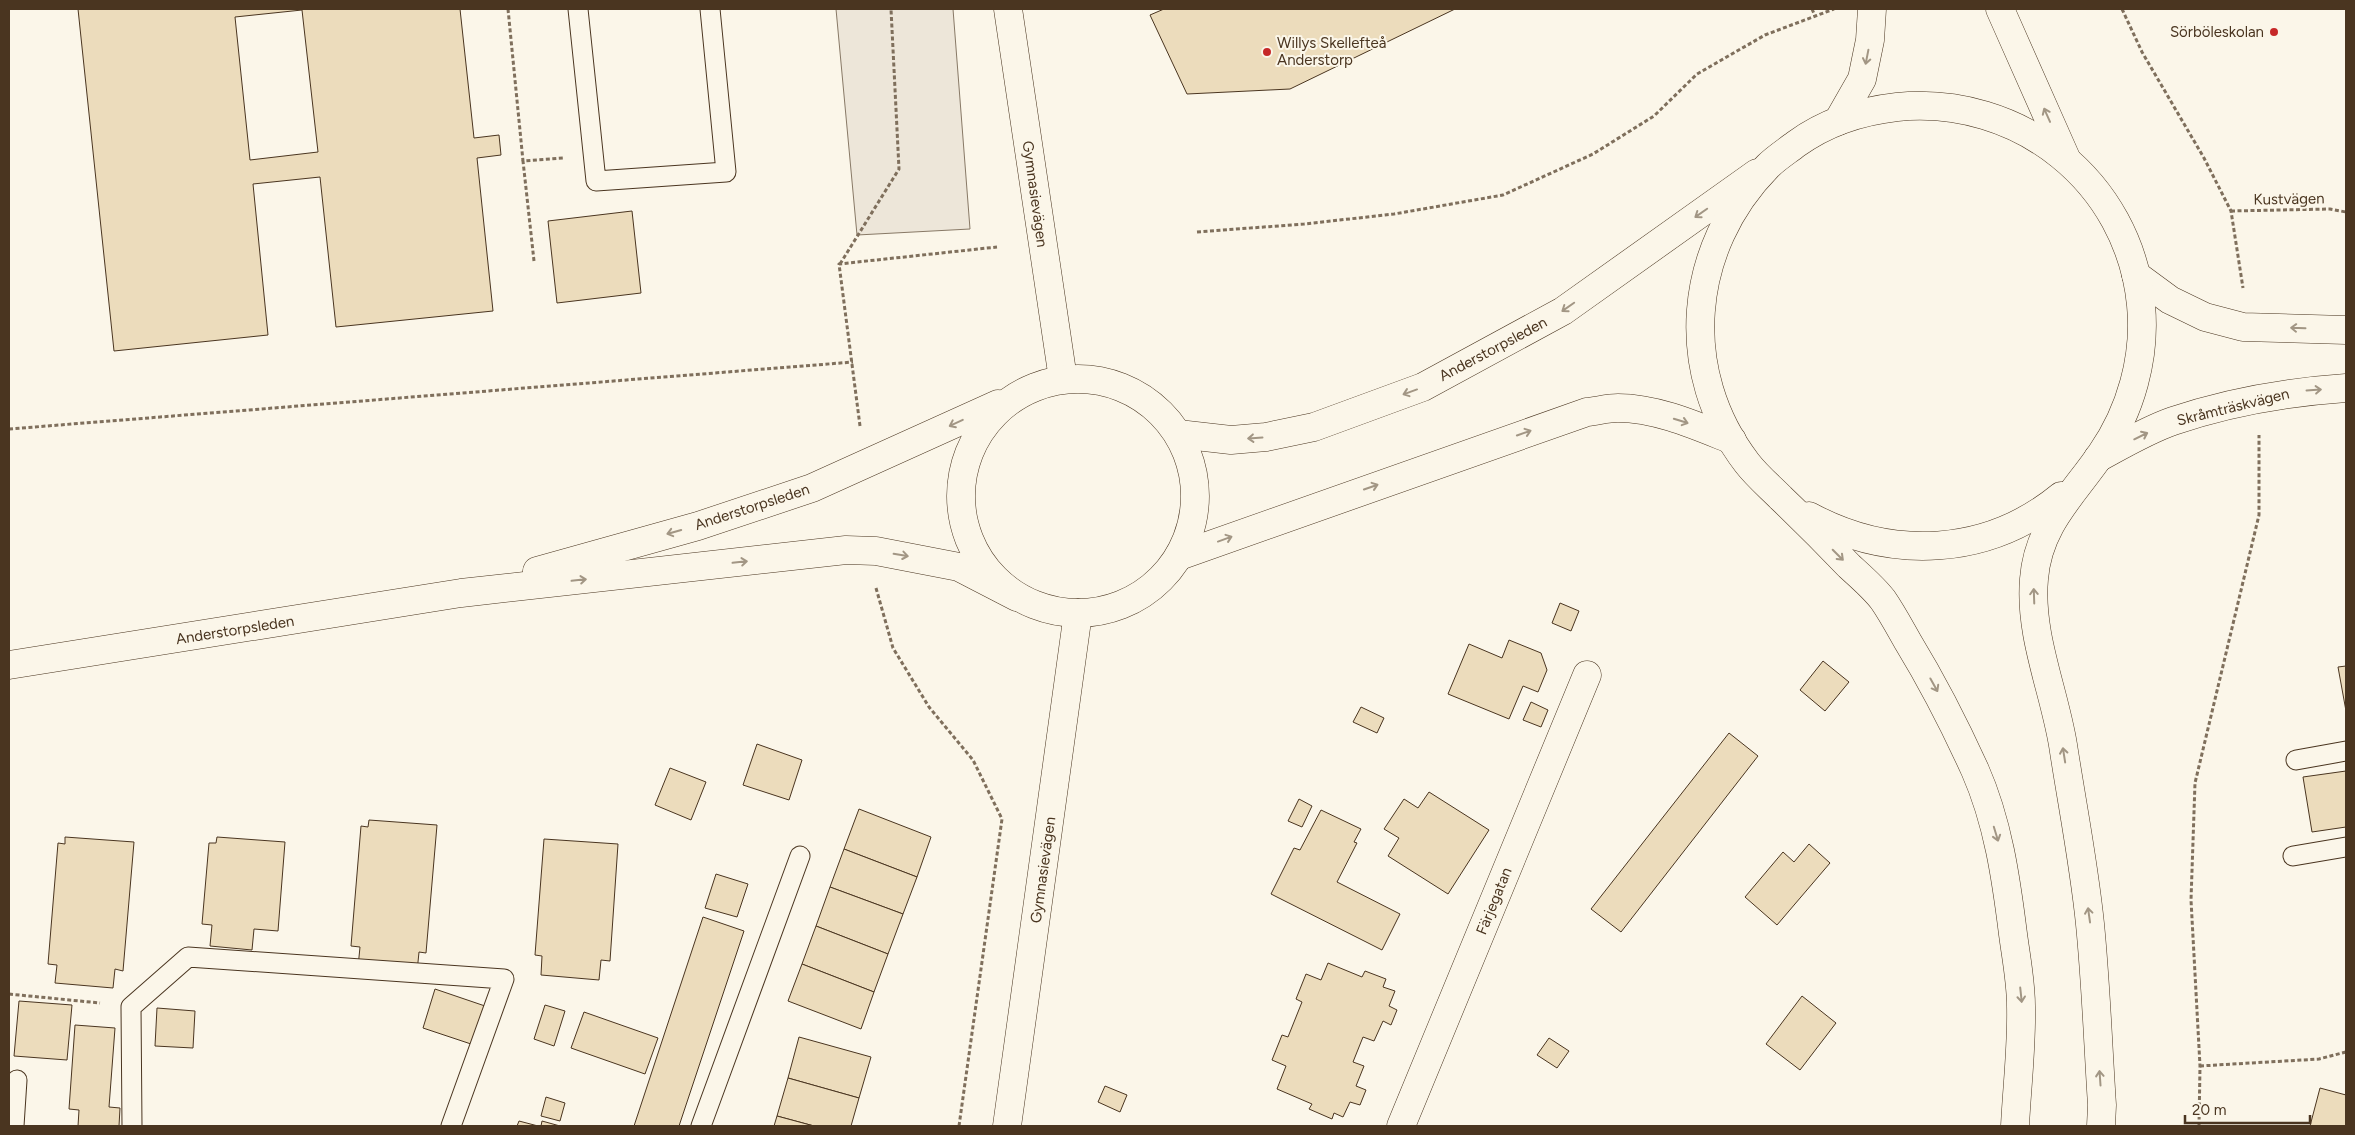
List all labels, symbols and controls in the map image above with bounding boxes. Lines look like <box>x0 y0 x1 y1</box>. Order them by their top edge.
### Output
place label: Sörböleskolan <box>2170 23 2264 41</box>
marker: Sörböleskolan <box>2268 26 2280 38</box>
place label: Willys Skellefteå Anderstorp <box>1277 34 1386 69</box>
marker: Willys Skellefteå Anderstorp <box>1261 46 1273 58</box>
one-way arrow <box>1861 49 1871 65</box>
one-way arrow <box>2041 108 2051 123</box>
street label: Gymnasievägen <box>1019 140 1051 248</box>
street label: Kustvägen <box>2253 189 2325 209</box>
one-way arrow <box>1694 208 1708 218</box>
one-way arrow <box>1562 302 1576 312</box>
street label: Anderstorpsleden <box>1436 313 1550 385</box>
one-way arrow <box>2290 324 2306 333</box>
street label: Skråmträskvägen <box>2175 384 2291 430</box>
one-way arrow <box>2306 386 2322 395</box>
one-way arrow <box>1402 388 1418 397</box>
one-way arrow <box>1673 417 1689 427</box>
one-way arrow <box>949 419 964 429</box>
one-way arrow <box>1516 428 1532 438</box>
one-way arrow <box>2133 431 2148 440</box>
one-way arrow <box>1247 433 1263 442</box>
street label: Anderstorpsleden <box>692 480 812 534</box>
one-way arrow <box>1363 482 1378 491</box>
one-way arrow <box>667 528 683 538</box>
one-way arrow <box>1217 534 1233 544</box>
one-way arrow <box>1832 549 1845 561</box>
one-way arrow <box>893 551 909 561</box>
one-way arrow <box>732 557 748 567</box>
one-way arrow <box>570 575 586 585</box>
one-way arrow <box>2030 588 2039 604</box>
street label: Anderstorpsleden <box>174 612 296 648</box>
one-way arrow <box>1929 677 1939 691</box>
one-way arrow <box>2059 747 2069 763</box>
street label: Gymnasievägen <box>1027 816 1059 924</box>
one-way arrow <box>1992 826 2001 842</box>
street label: Färjegatan <box>1472 865 1516 937</box>
one-way arrow <box>2084 908 2094 924</box>
one-way arrow <box>2016 986 2025 1002</box>
one-way arrow <box>2096 1070 2105 1086</box>
scale bar <box>2185 1092 2310 1124</box>
text: 20 m <box>2192 1101 2226 1119</box>

